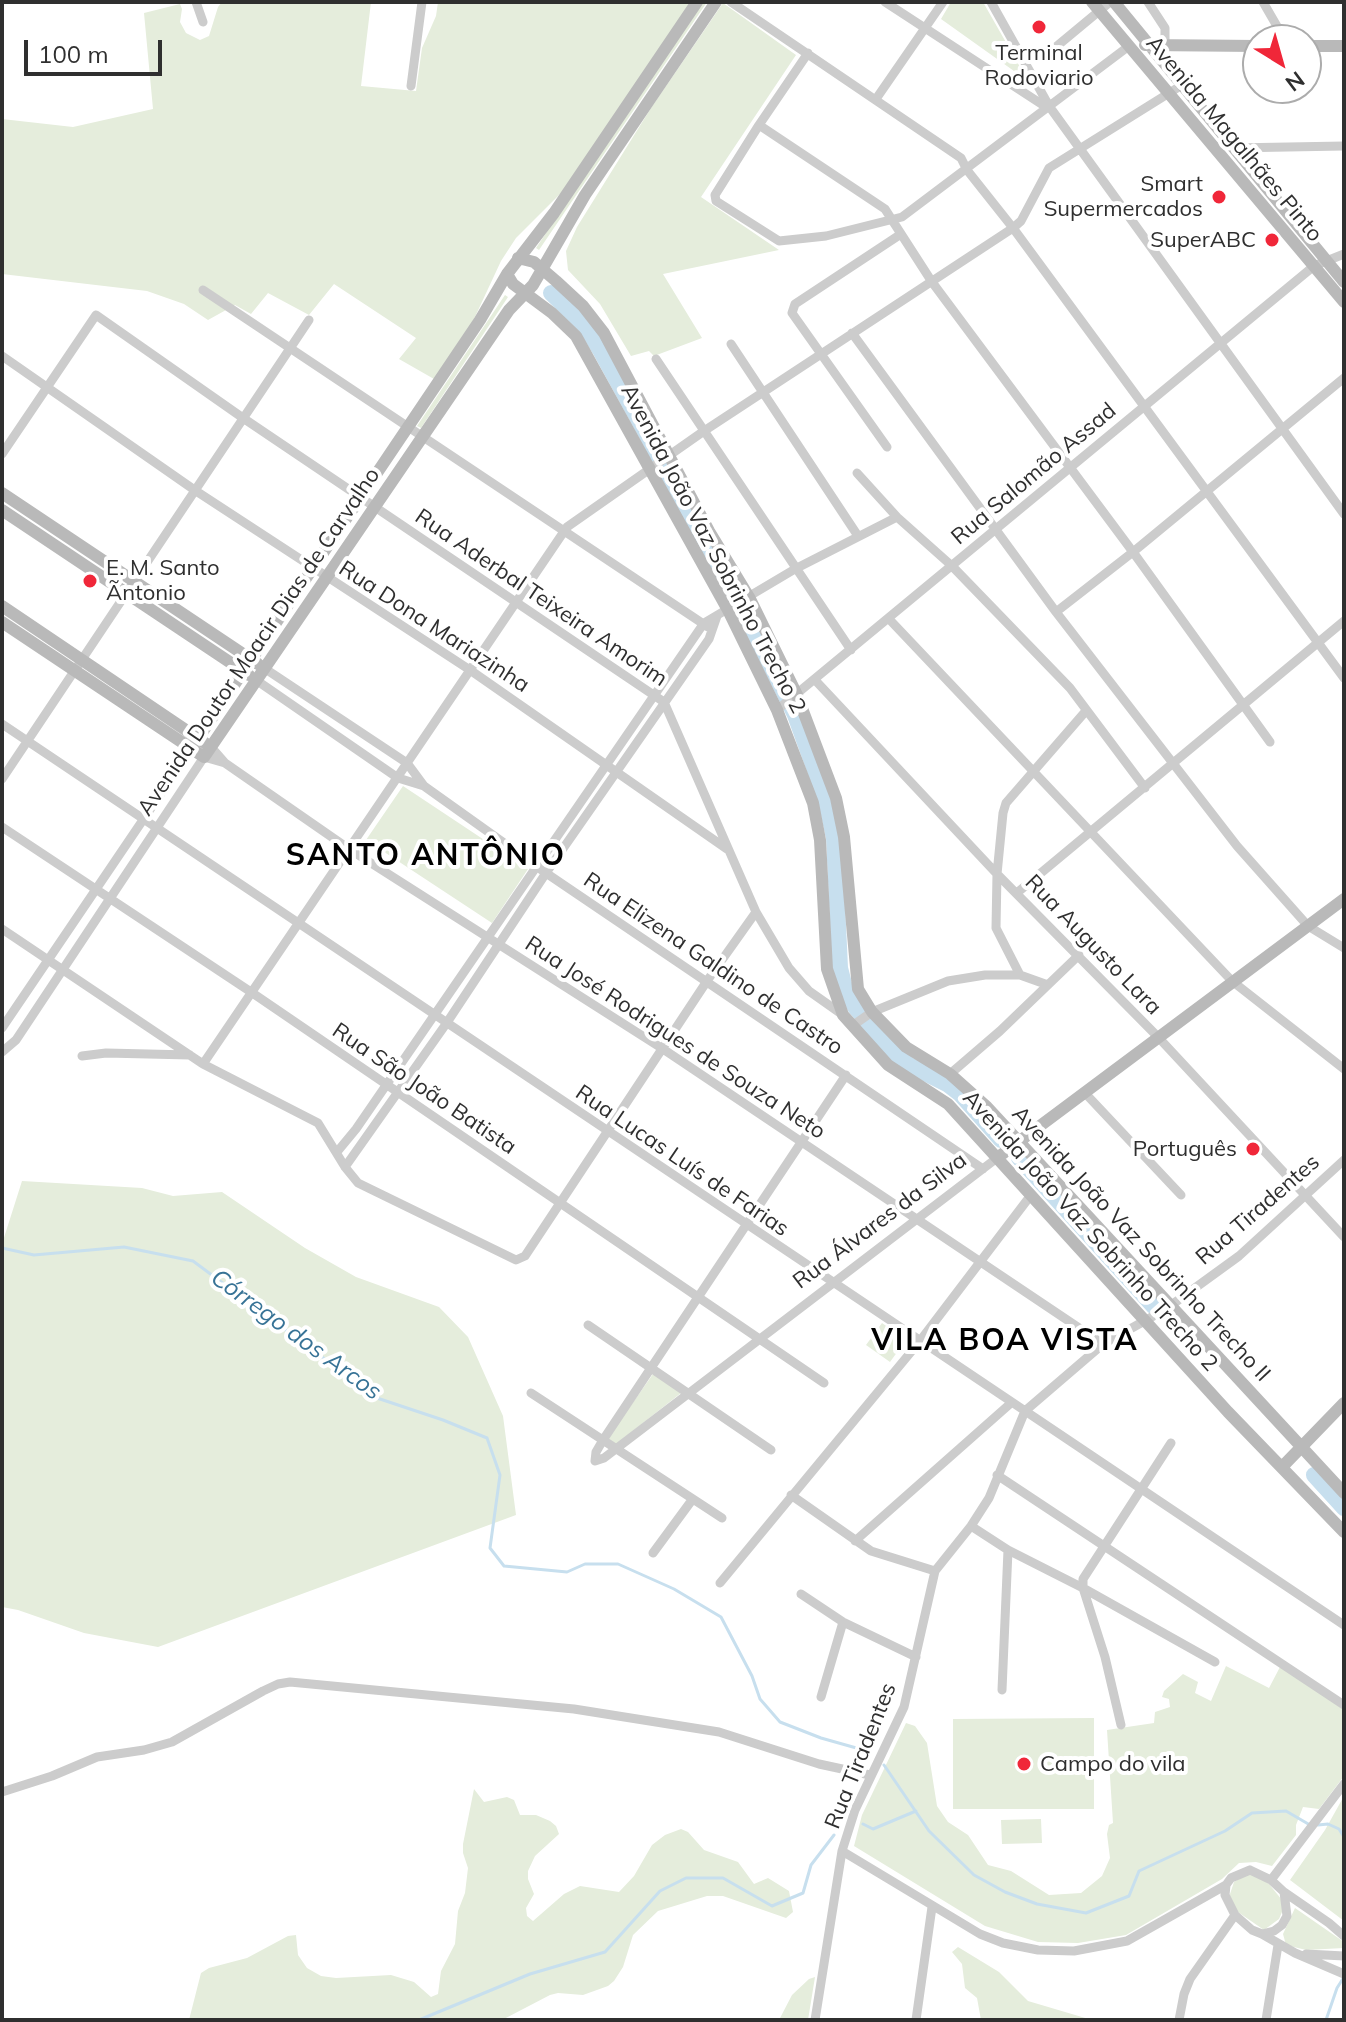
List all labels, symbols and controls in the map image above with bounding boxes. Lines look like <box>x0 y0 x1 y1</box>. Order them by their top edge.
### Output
marker: Terminal Rodoviario <box>1030 18 1048 36</box>
scale bar <box>28 24 166 74</box>
north arrow <box>1242 24 1322 104</box>
street label: Avenida Magalhães Pinto <box>1140 31 1328 247</box>
text: 100 m <box>38 39 109 69</box>
place label: Terminal Rodoviario <box>984 40 1094 92</box>
text: N <box>1280 65 1310 98</box>
place label: Smart Supermercados <box>1044 171 1203 222</box>
marker: Smart Supermercados <box>1210 188 1228 206</box>
place label: SuperABC <box>1150 227 1256 253</box>
marker: SuperABC <box>1263 231 1281 249</box>
street label: Avenida João Vaz Sobrinho Trecho 2 <box>615 380 811 718</box>
street label: Rua Salomão Assad <box>946 397 1122 551</box>
street label: Avenida Doutor Moacir Dias de Carvalho <box>132 463 386 821</box>
street label: Rua Aderbal Teixeira Amorim <box>410 504 672 692</box>
place label: E. M. Santo Ãntonio <box>106 555 219 606</box>
street label: Rua Dona Mariazinha <box>334 556 534 698</box>
marker: E. M. Santo Ãntonio <box>81 572 99 590</box>
district label: SANTO ANTÔNIO <box>286 838 566 874</box>
street label: Rua Elizena Galdino de Castro <box>578 867 848 1061</box>
street label: Rua Augusto Lara <box>1019 869 1167 1021</box>
street label: Rua José Rodrigues de Souza Neto <box>520 931 830 1145</box>
street label: Rua São João Batista <box>327 1018 521 1160</box>
street label: Rua Lucas Luís de Farias <box>570 1080 794 1242</box>
street label: Avenida João Vaz Sobrinho Trecho 2 <box>957 1085 1223 1377</box>
street label: Avenida João Vaz Sobrinho Trecho II <box>1006 1101 1276 1387</box>
place label: Português <box>1133 1136 1237 1162</box>
marker: Português <box>1244 1140 1262 1158</box>
street label: Rua Álvares da Silva <box>788 1147 972 1295</box>
street label: Rua Tiradentes <box>1191 1149 1325 1271</box>
water label: Córrego dos Arcos <box>205 1263 387 1407</box>
district label: VILA BOA VISTA <box>871 1323 1139 1359</box>
street label: Rua Tiradentes <box>820 1679 902 1833</box>
place label: Campo do vila <box>1040 1751 1186 1777</box>
marker: Campo do vila <box>1015 1755 1033 1773</box>

